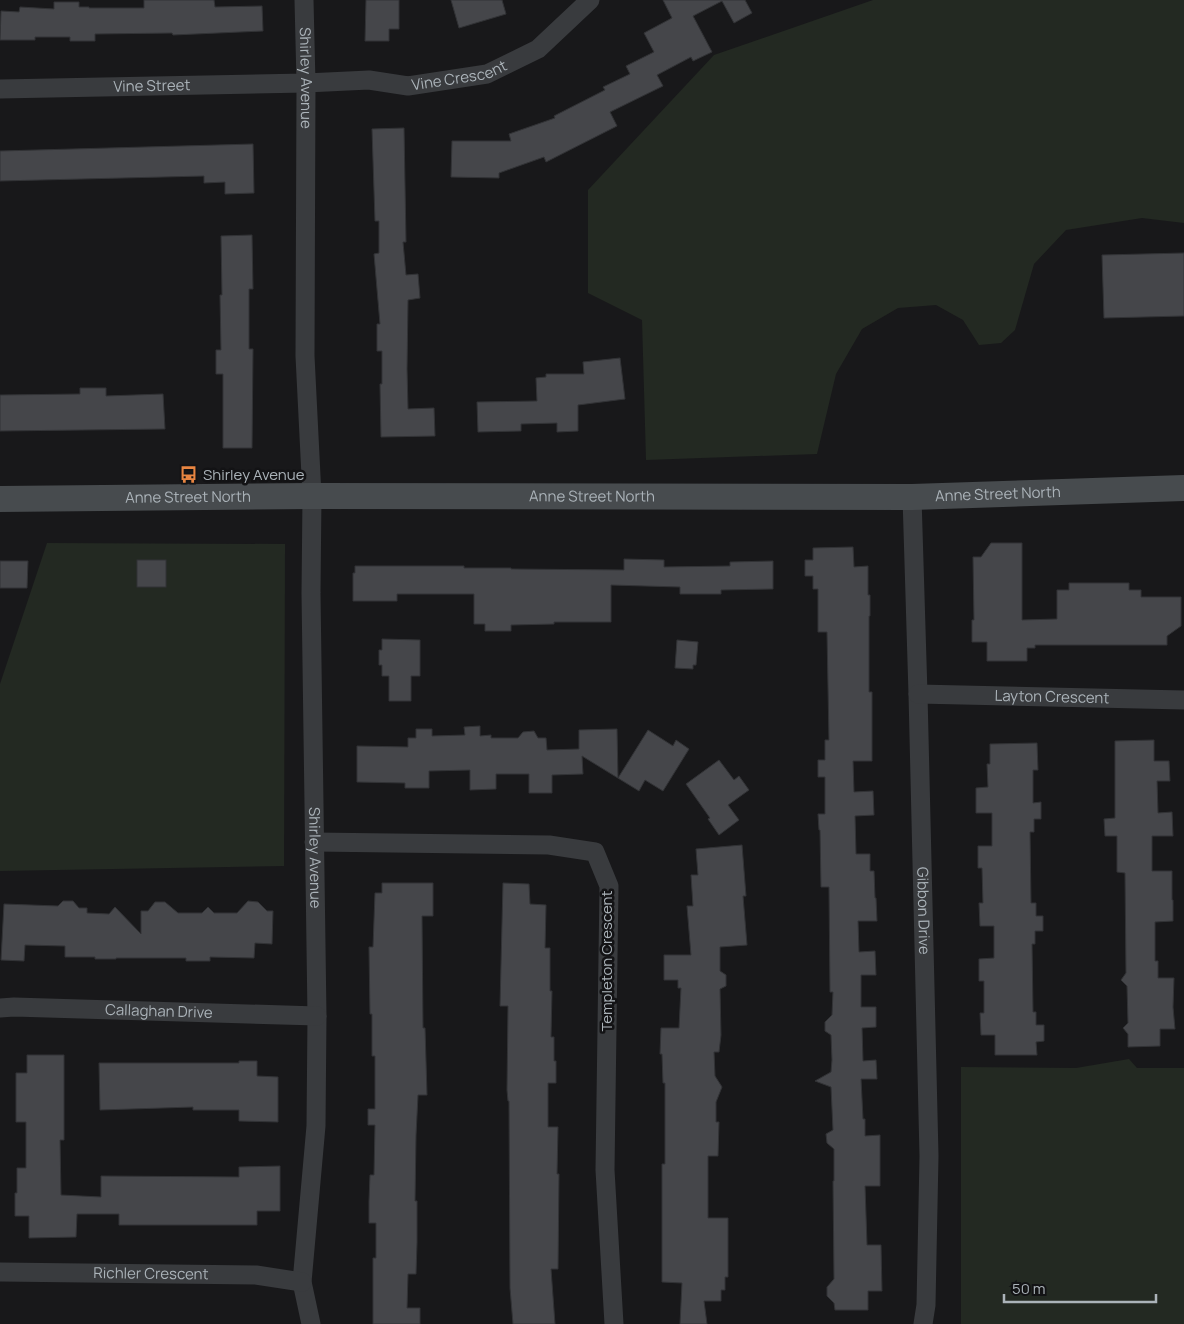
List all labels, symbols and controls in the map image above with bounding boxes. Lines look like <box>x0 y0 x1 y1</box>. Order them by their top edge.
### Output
street label: Shirley Avenue <box>295 27 317 129</box>
street label: Vine Crescent <box>410 55 510 95</box>
street label: Vine Street <box>113 74 191 97</box>
place label: Shirley Avenue <box>203 464 305 485</box>
bus stop icon: Shirley Avenue <box>179 465 199 485</box>
street label: Anne Street North <box>935 481 1061 506</box>
street label: Anne Street North <box>529 485 655 507</box>
street label: Anne Street North <box>125 486 251 508</box>
street label: Layton Crescent <box>994 685 1110 708</box>
street label: Shirley Avenue <box>304 807 326 909</box>
street label: Gibbon Drive <box>912 867 935 955</box>
street label: Templeton Crescent <box>596 891 617 1031</box>
street label: Callaghan Drive <box>105 999 213 1023</box>
street label: Richler Crescent <box>93 1262 209 1284</box>
scale bar <box>1004 1272 1156 1304</box>
text: 50 m <box>1012 1278 1046 1299</box>

